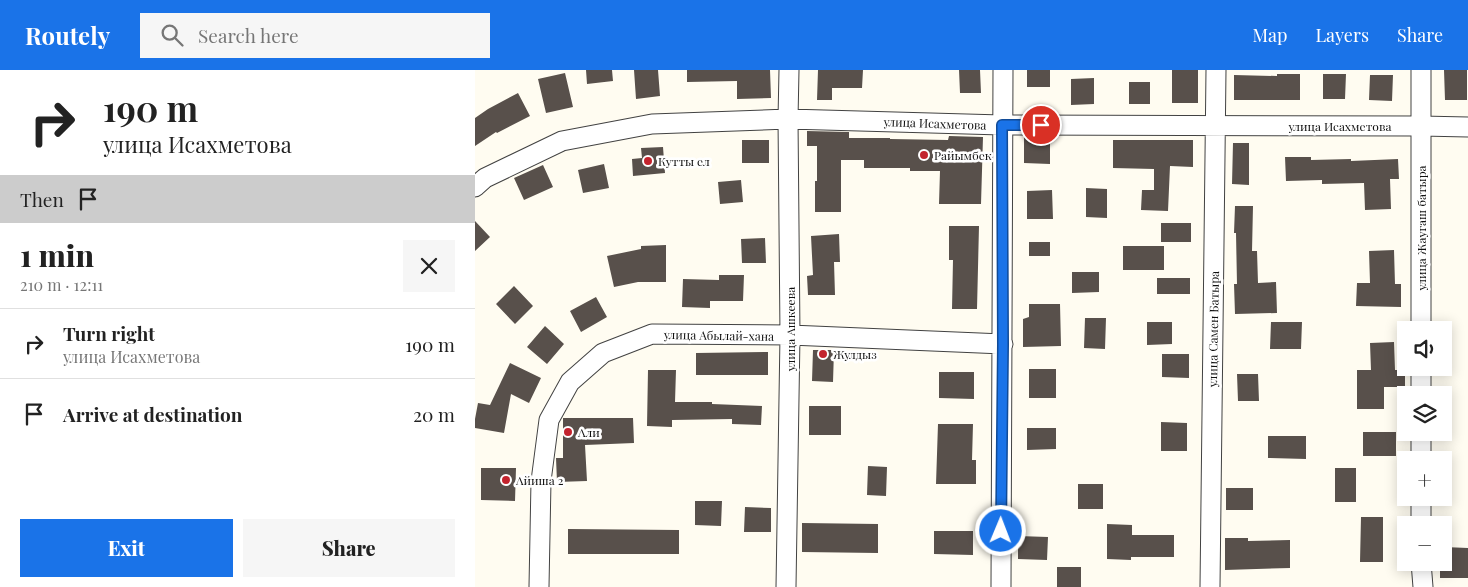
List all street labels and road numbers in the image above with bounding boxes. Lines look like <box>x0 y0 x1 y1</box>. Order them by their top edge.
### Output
street label: улица Исахметова <box>882 113 987 133</box>
street label: улица Исахметова <box>1288 118 1391 134</box>
street label: улица Жаугаш батыра <box>1413 165 1429 292</box>
street label: улица Самен Батыра <box>1204 271 1222 388</box>
street label: улица Ашкеева <box>782 287 798 372</box>
street label: улица Абылай-хана <box>663 326 774 344</box>

